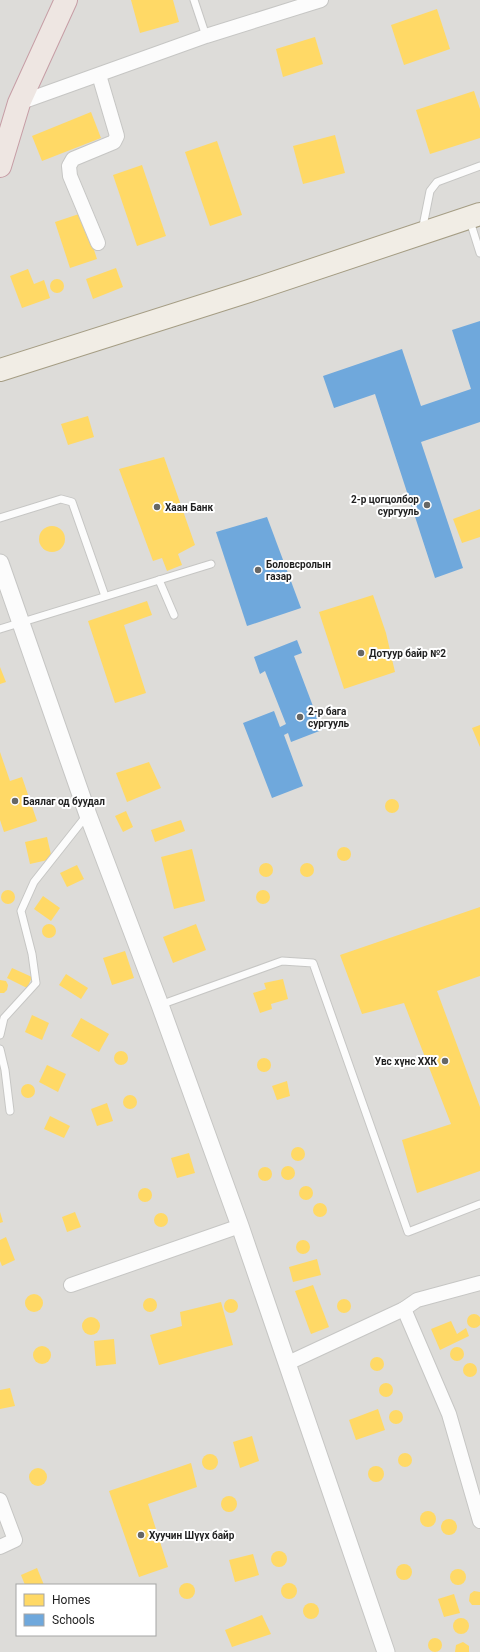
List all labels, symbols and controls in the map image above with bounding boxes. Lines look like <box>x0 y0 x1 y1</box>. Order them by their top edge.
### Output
place label: 2-р цогцолбор сургууль <box>351 494 419 517</box>
marker: 2-р цогцолбор сургууль <box>422 500 432 510</box>
marker: Хаан Банк <box>152 502 162 512</box>
place label: Хаан Банк <box>165 502 213 513</box>
place label: Боловсролын газар <box>266 559 331 582</box>
marker: Боловсролын газар <box>253 565 263 575</box>
marker: Дотуур байр №2 <box>356 648 366 658</box>
place label: Дотуур байр №2 <box>369 648 446 659</box>
place label: 2-р бага сургууль <box>308 706 350 729</box>
marker: 2-р бага сургууль <box>295 712 305 722</box>
marker: Баялаг од буудал <box>10 796 20 806</box>
place label: Баялаг од буудал <box>23 796 105 807</box>
place label: Увс хүнс ХХК <box>375 1056 438 1067</box>
marker: Увс хүнс ХХК <box>440 1056 450 1066</box>
marker: Хуучин Шүүх байр <box>136 1530 146 1540</box>
place label: Хуучин Шүүх байр <box>149 1530 235 1541</box>
legend <box>16 1584 156 1636</box>
text: Homes <box>52 1593 90 1607</box>
text: Schools <box>52 1613 95 1627</box>

